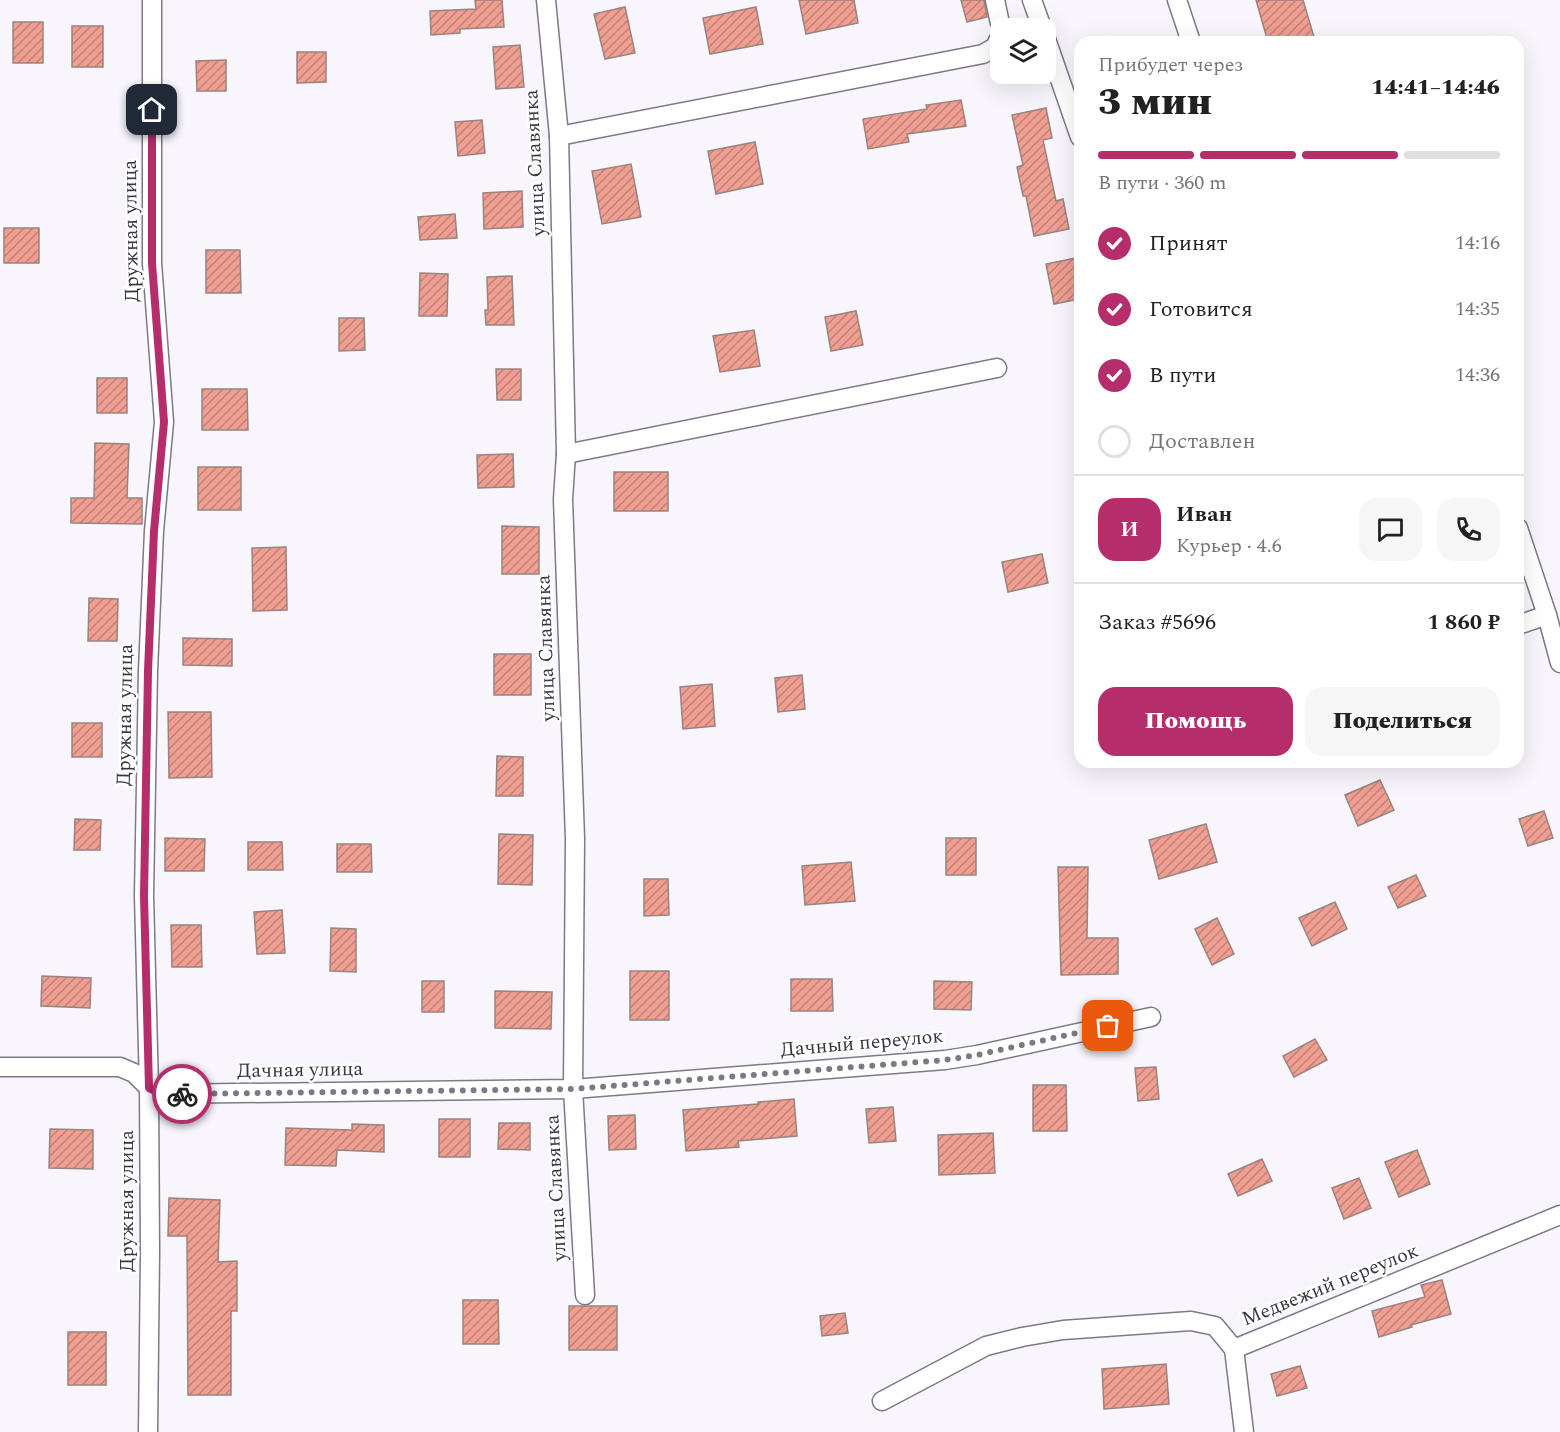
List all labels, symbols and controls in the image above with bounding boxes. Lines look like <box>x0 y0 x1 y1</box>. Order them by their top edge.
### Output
map controls <box>990 18 1056 84</box>
button: layers <box>990 18 1056 84</box>
text: Прибудет через <box>1098 50 1243 80</box>
text: 14:41–14:46 <box>1371 71 1500 104</box>
text: 3 мин <box>1098 73 1212 132</box>
pin <box>126 84 177 135</box>
street label: улица Славянка <box>516 89 554 238</box>
icon: home <box>135 93 168 126</box>
street label: Дружная улица <box>115 159 147 302</box>
text: В пути · 360 m <box>1098 168 1226 198</box>
icon: check <box>1098 227 1131 260</box>
text: Принят <box>1149 227 1228 260</box>
text: 14:16 <box>1455 228 1500 258</box>
icon: check <box>1098 293 1131 326</box>
text: Готовится <box>1149 293 1253 326</box>
text: 14:35 <box>1455 294 1500 324</box>
icon: check <box>1098 359 1131 392</box>
text: В пути <box>1149 359 1216 392</box>
text: 14:36 <box>1455 360 1500 390</box>
text: Доставлен <box>1149 425 1256 458</box>
text: Иван <box>1176 498 1232 531</box>
button: chat <box>1359 498 1422 561</box>
button: phone <box>1437 498 1500 561</box>
text: И <box>1120 513 1139 546</box>
text: Курьер · 4.6 <box>1176 531 1282 561</box>
street label: улица Славянка <box>528 574 564 723</box>
text: Заказ #5696 <box>1098 606 1216 639</box>
text: 1 860 ₽ <box>1427 606 1500 639</box>
street label: Дружная улица <box>109 643 141 786</box>
button: Помощь <box>1098 687 1293 756</box>
button: Поделиться <box>1305 687 1500 756</box>
pin <box>1082 1000 1133 1051</box>
icon: bag <box>1091 1009 1124 1042</box>
street label: Дачный переулок <box>779 1021 945 1065</box>
street label: Дачная улица <box>237 1054 364 1086</box>
courier <box>152 1064 212 1124</box>
icon: bike <box>166 1078 199 1111</box>
street label: улица Славянка <box>537 1114 575 1263</box>
street label: Дружная улица <box>112 1130 142 1272</box>
street label: Медвежий переулок <box>1237 1236 1423 1334</box>

